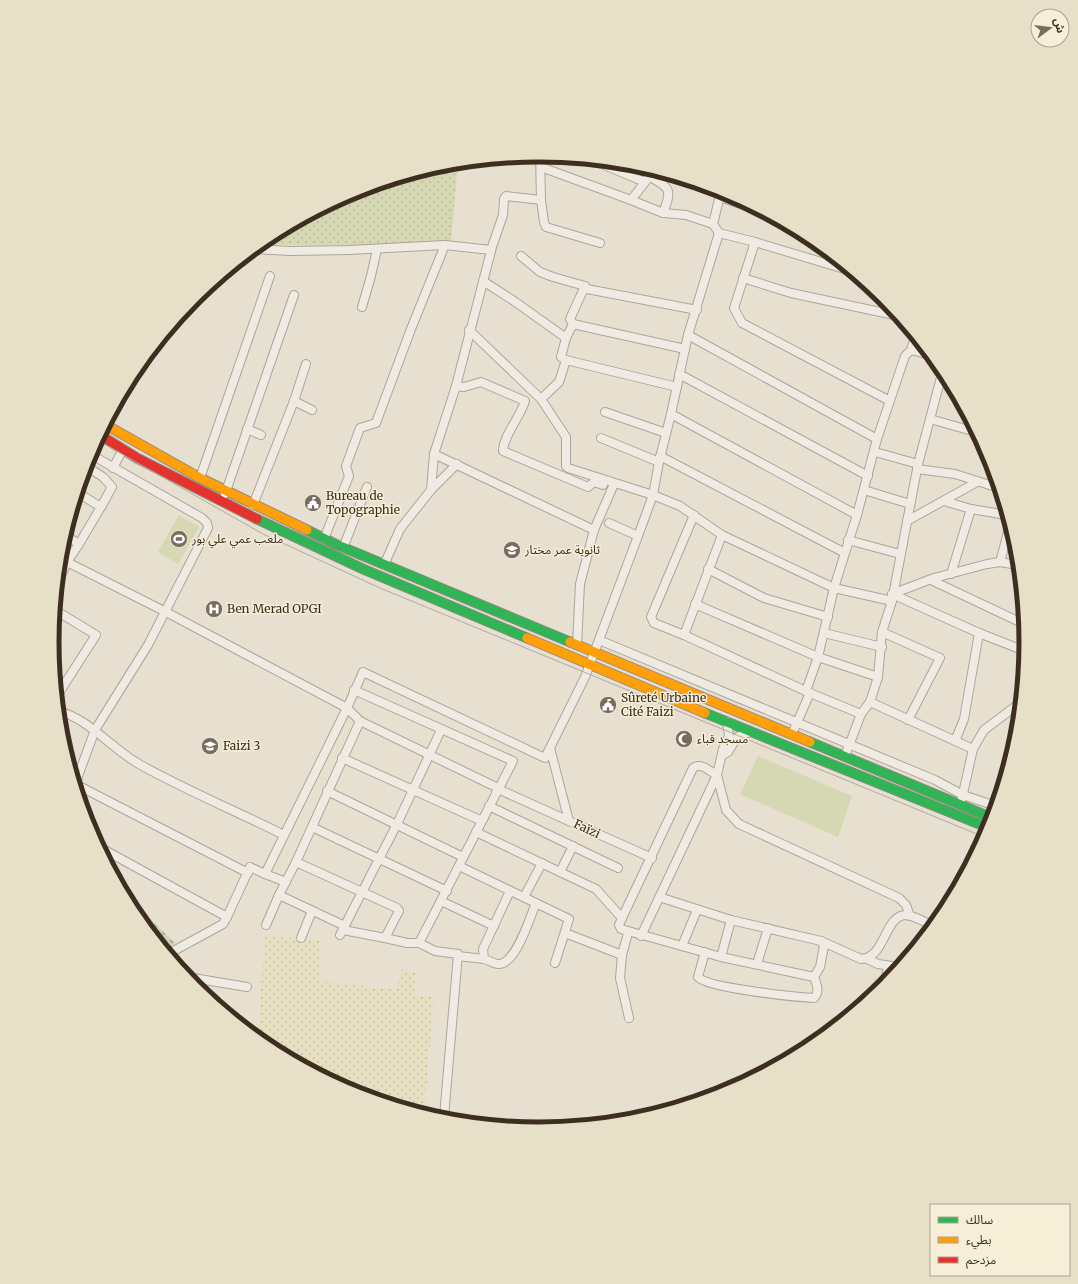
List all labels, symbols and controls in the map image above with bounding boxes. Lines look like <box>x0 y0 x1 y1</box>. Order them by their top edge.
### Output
north arrow <box>1030 8 1070 48</box>
text: ش <box>1051 16 1068 35</box>
place label: Bureau de Topographie <box>326 488 400 517</box>
public building icon: Bureau de Topographie <box>303 493 323 513</box>
sports icon: ملعب عمي علي بور <box>169 529 189 549</box>
place label: ملعب عمي علي بور <box>191 531 283 549</box>
school or university icon: ثانوية عمر مختار <box>502 540 522 560</box>
place label: ثانوية عمر مختار <box>524 542 601 557</box>
hospital icon: Ben Merad OPGI <box>204 599 224 619</box>
place label: Ben Merad OPGI <box>227 601 322 616</box>
place label: Sûreté Urbaine Cité Faizi <box>621 690 706 719</box>
public building icon: Sûreté Urbaine Cité Faizi <box>598 695 618 715</box>
mosque icon: مسجد قباء <box>674 729 694 749</box>
place label: مسجد قباء <box>697 731 748 746</box>
school or university icon: Faizi 3 <box>200 736 220 756</box>
place label: Faizi 3 <box>223 738 260 753</box>
street label: Faïzi <box>572 816 603 841</box>
legend <box>930 1204 1070 1276</box>
text: سالك <box>966 1212 993 1227</box>
text: بطيء <box>966 1232 992 1250</box>
text: مزدحم <box>966 1252 996 1269</box>

